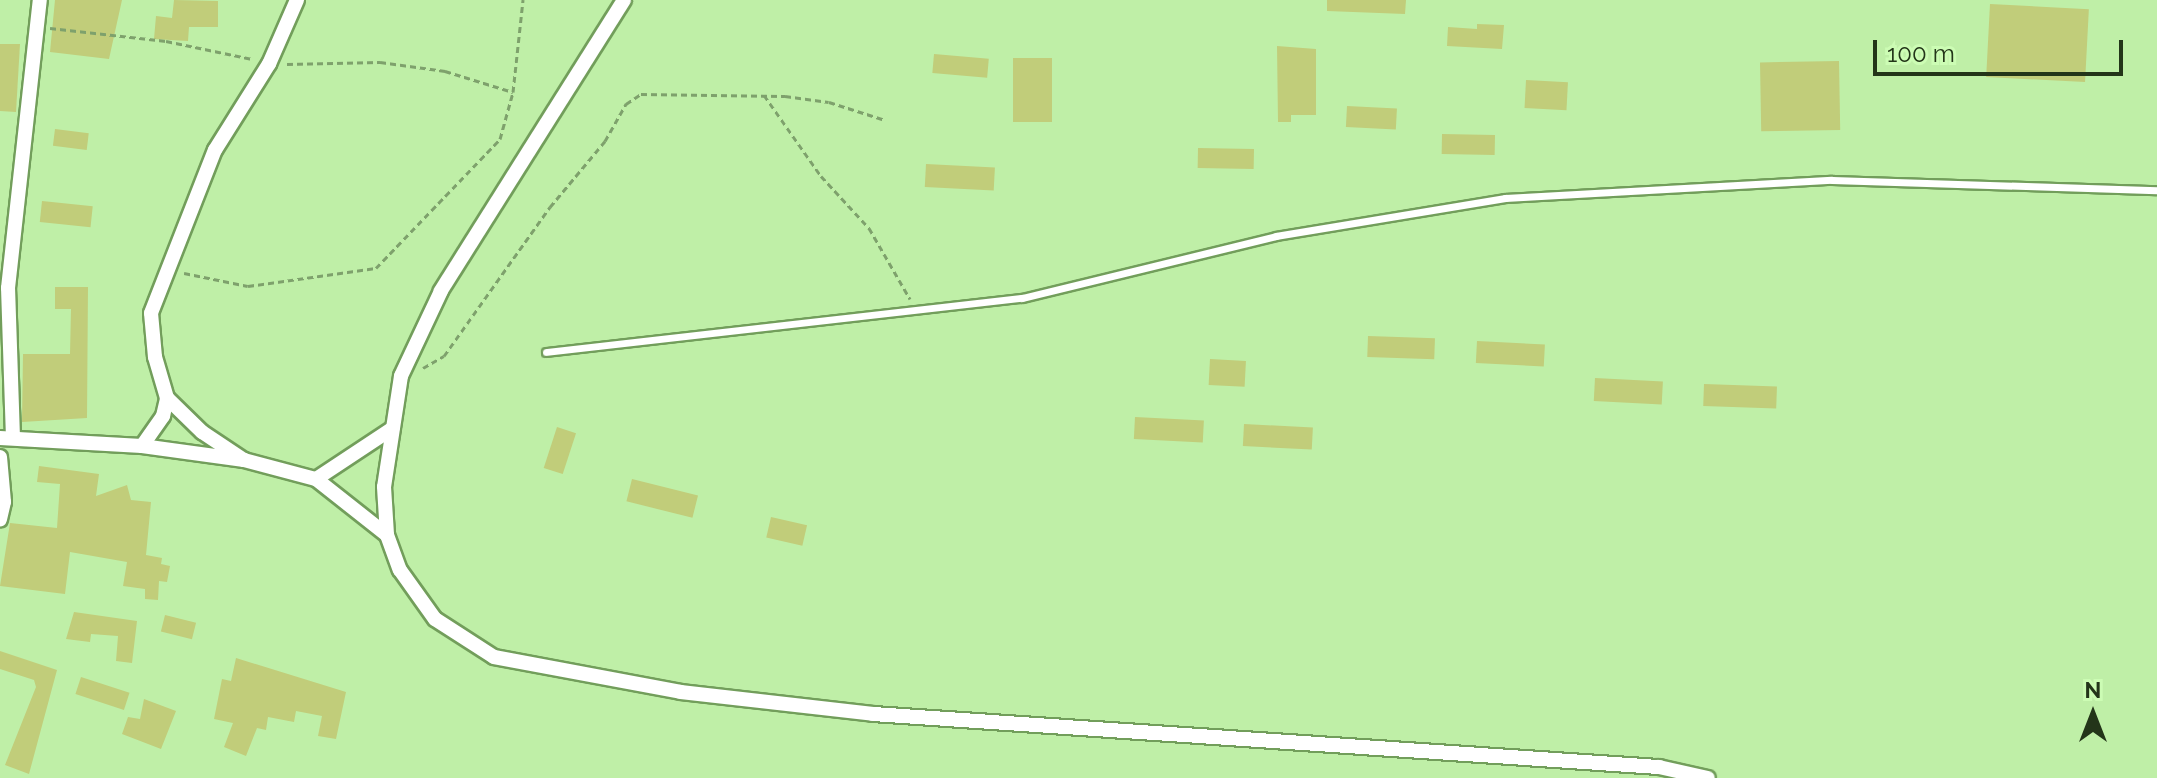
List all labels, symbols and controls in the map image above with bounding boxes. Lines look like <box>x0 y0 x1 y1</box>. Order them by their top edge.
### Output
scale bar <box>1877 24 2127 74</box>
text: 100 m <box>1887 39 1955 68</box>
north arrow <box>2053 674 2133 754</box>
text: N <box>2085 677 2101 703</box>

